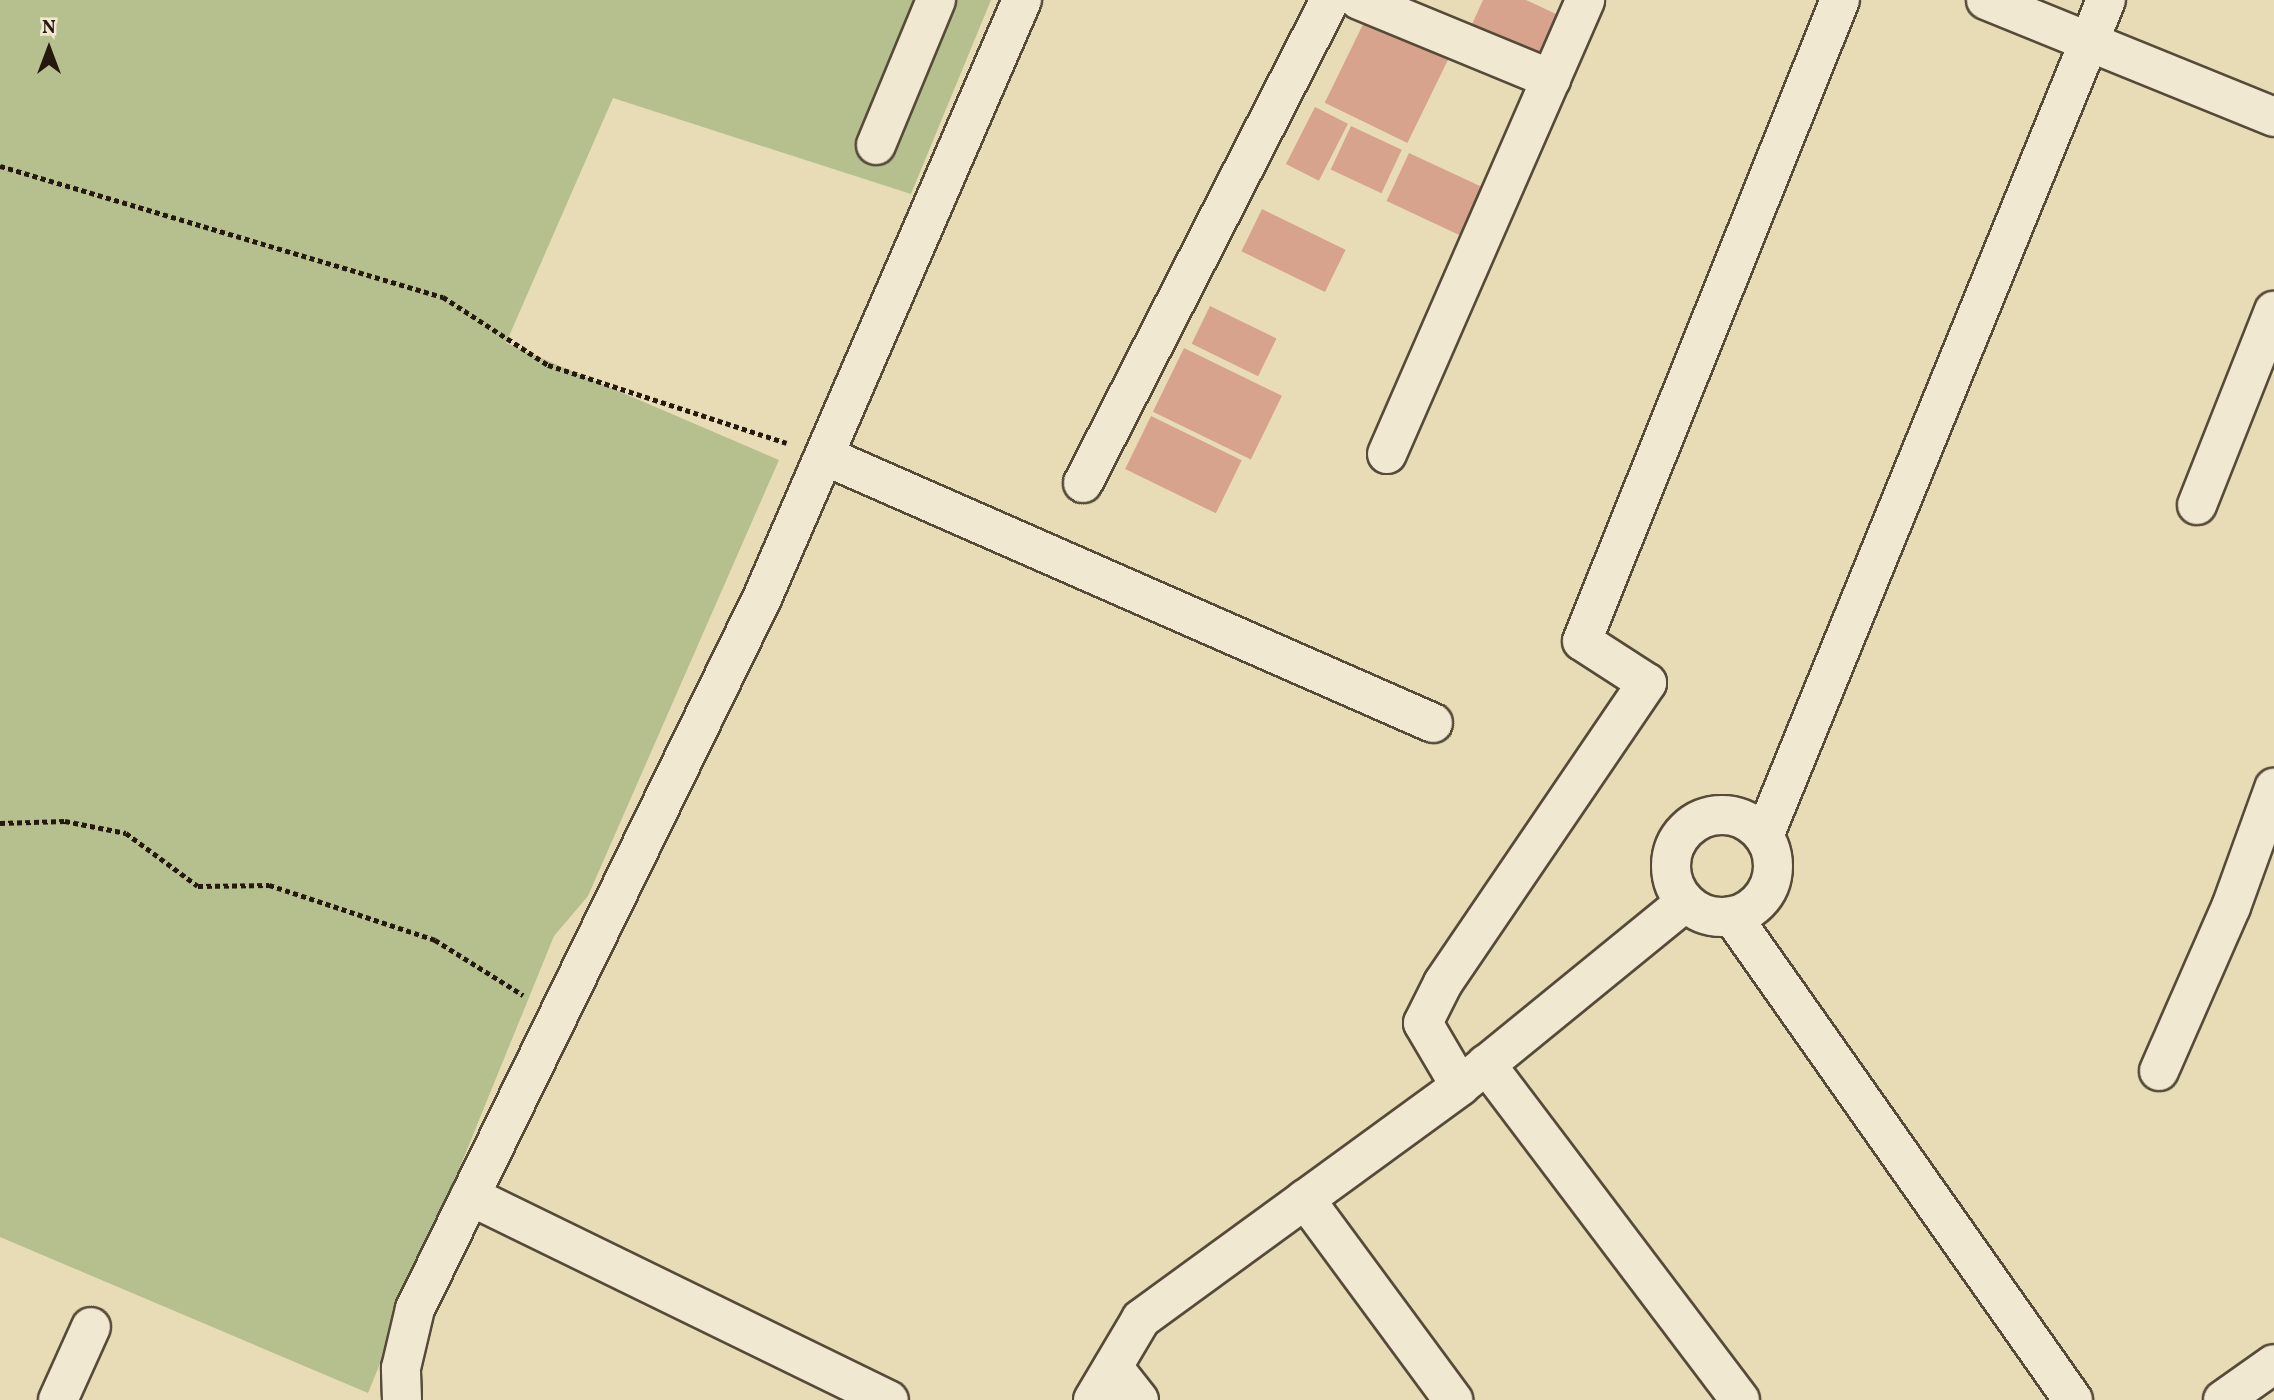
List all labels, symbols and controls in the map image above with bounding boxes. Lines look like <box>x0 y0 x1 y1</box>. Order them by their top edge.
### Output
north arrow <box>14 14 84 84</box>
text: N <box>42 15 56 41</box>

